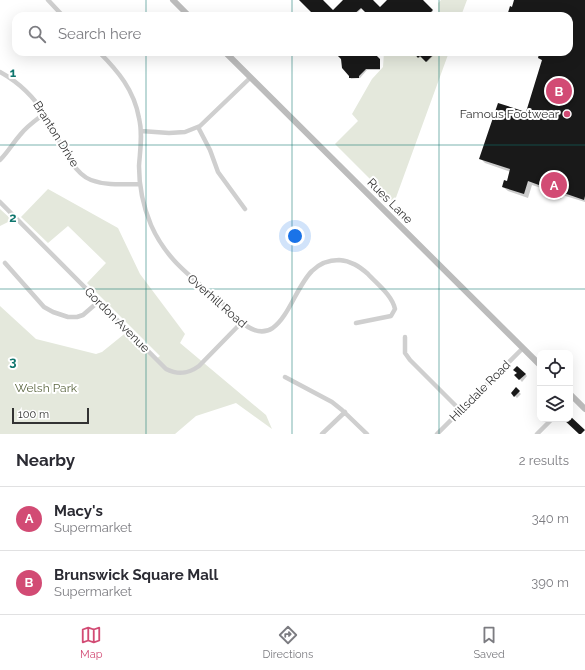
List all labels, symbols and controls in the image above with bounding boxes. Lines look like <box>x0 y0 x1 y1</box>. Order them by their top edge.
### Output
search box <box>12 12 573 56</box>
icon: search <box>26 23 48 45</box>
text: Search here <box>58 25 141 43</box>
text: 1 <box>10 65 17 80</box>
pin: B <box>546 76 572 106</box>
street label: Branton Drive <box>30 98 82 170</box>
place label: Famous Footwear <box>460 107 560 121</box>
marker: Famous Footwear <box>562 109 572 119</box>
pin: A <box>541 170 567 200</box>
street label: Rues Lane <box>364 175 416 227</box>
text: 2 <box>9 210 17 225</box>
your location <box>285 226 305 246</box>
street label: Overhill Road <box>184 271 250 331</box>
street label: Gordon Avenue <box>82 285 152 355</box>
map controls <box>537 350 573 422</box>
button: locate <box>537 350 573 386</box>
text: 3 <box>9 354 17 369</box>
street label: Hillsdale Road <box>447 358 513 424</box>
park label: Welsh Park <box>15 381 78 395</box>
button: layers <box>537 386 573 422</box>
scale bar <box>12 406 89 425</box>
text: 100 m <box>18 408 49 421</box>
text: Nearby <box>16 450 75 470</box>
text: 2 results <box>519 453 569 468</box>
text: Macy's <box>54 502 103 520</box>
text: A <box>25 511 33 526</box>
text: 340 m <box>532 511 569 526</box>
text: Supermarket <box>54 520 132 535</box>
text: Brunswick Square Mall <box>54 566 218 584</box>
text: B <box>25 575 33 590</box>
text: 390 m <box>531 575 569 590</box>
text: Supermarket <box>54 584 132 599</box>
tab: Map <box>80 624 102 661</box>
tab: Directions <box>263 624 313 661</box>
tab: Saved <box>473 624 505 661</box>

